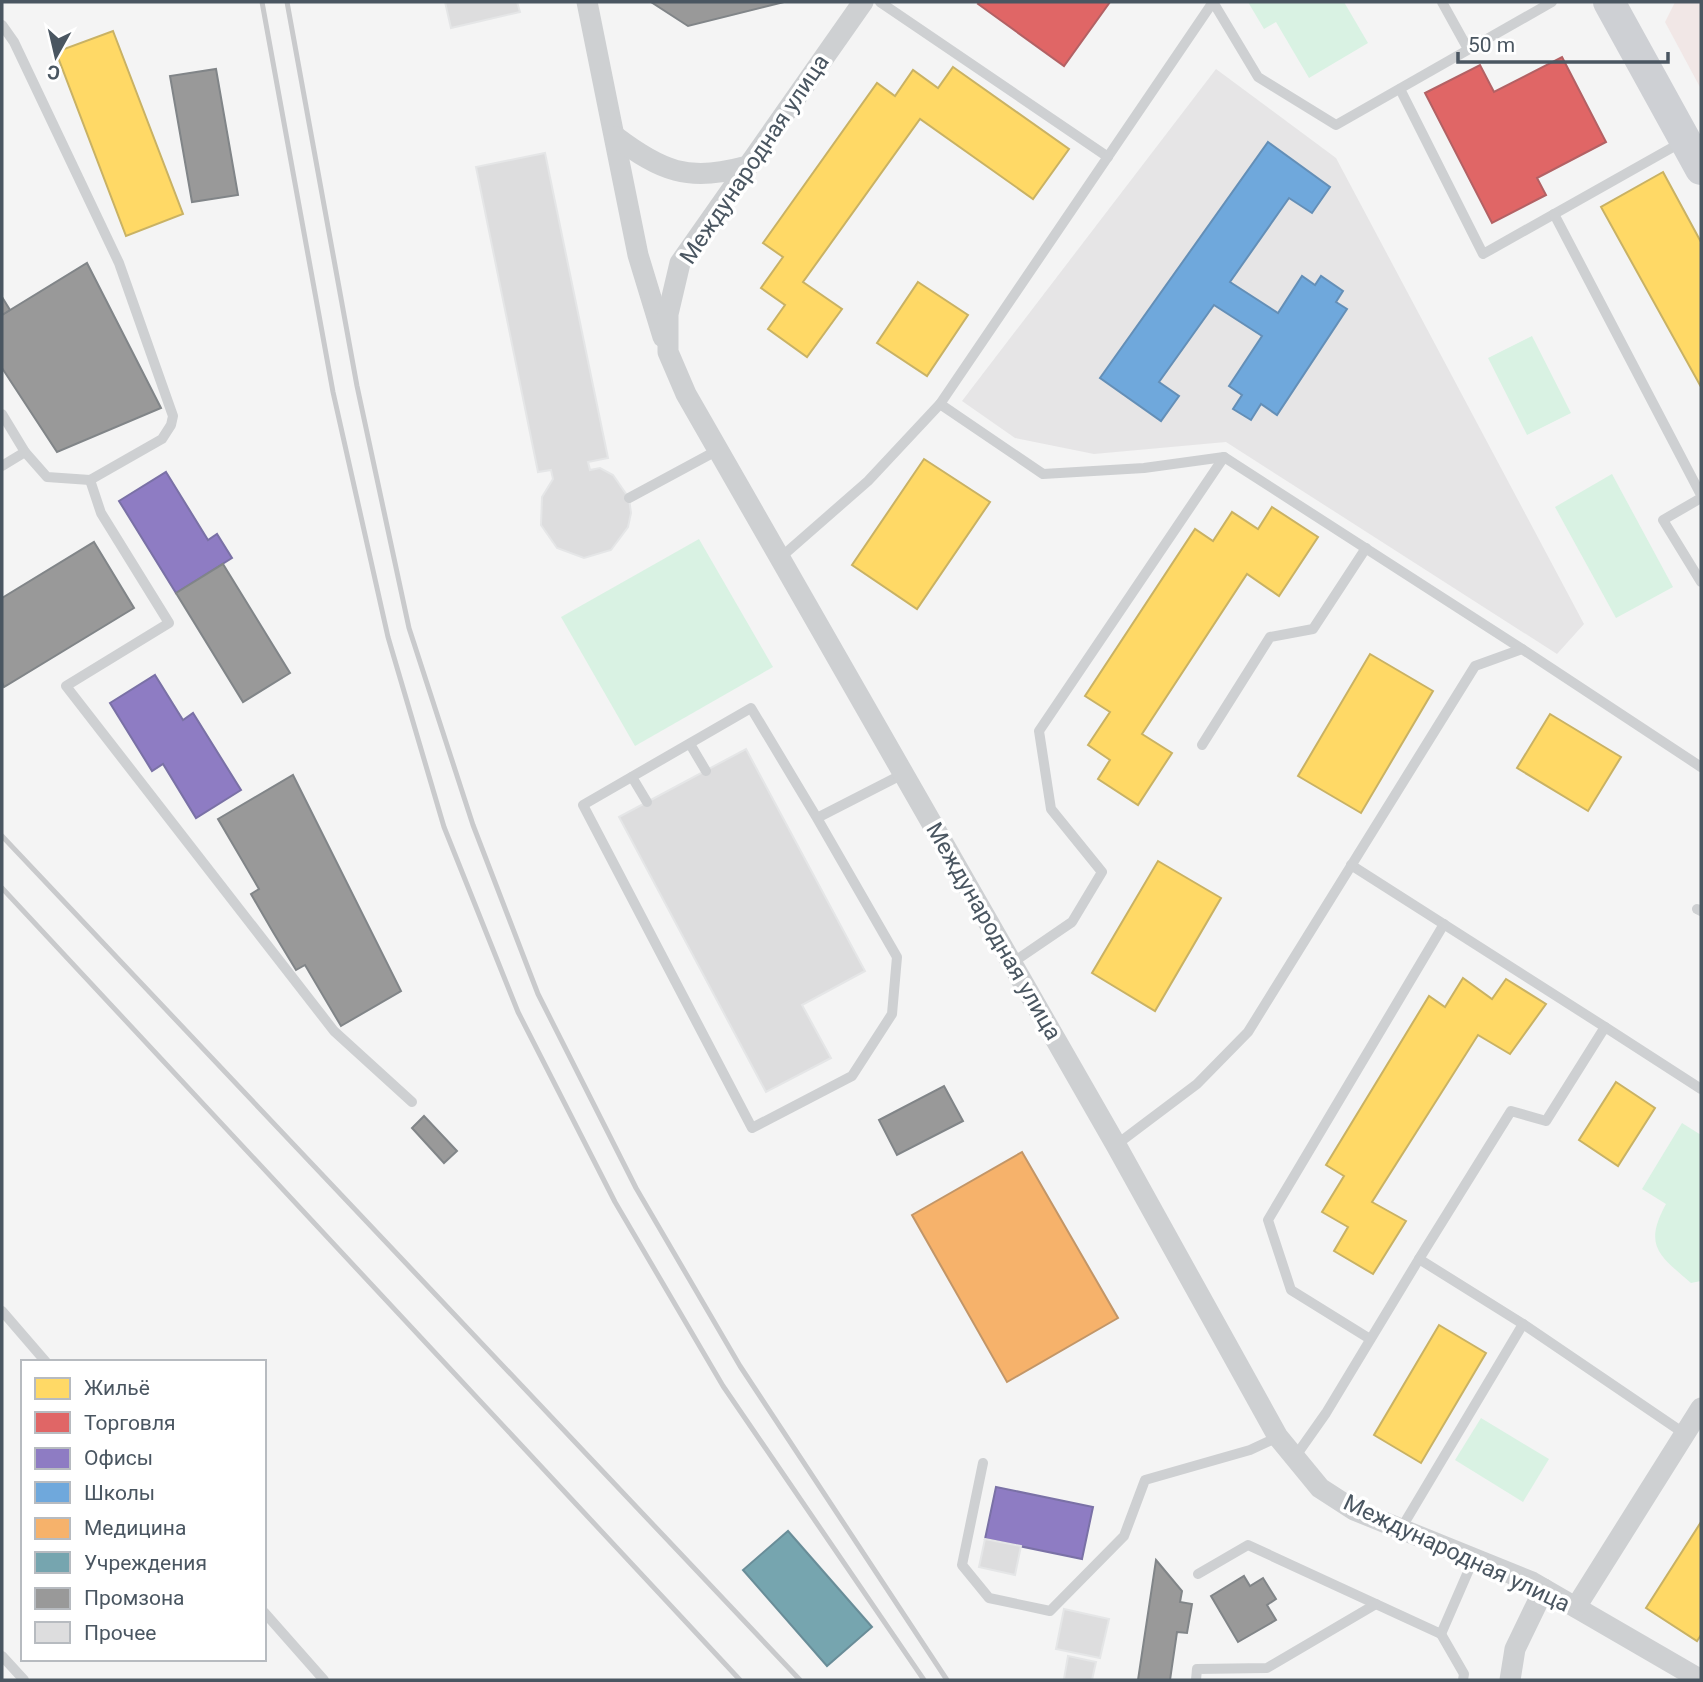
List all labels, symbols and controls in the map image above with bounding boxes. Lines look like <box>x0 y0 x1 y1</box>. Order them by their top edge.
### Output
north arrow <box>21 21 91 91</box>
scale bar <box>1458 21 1668 65</box>
text: 50 m <box>1468 33 1515 57</box>
street label: Международная улица <box>674 49 835 269</box>
text: С <box>46 60 61 85</box>
street label: Международная улица <box>920 818 1067 1045</box>
legend <box>21 1360 266 1661</box>
text: Жильё <box>84 1376 150 1400</box>
text: Торговля <box>84 1411 176 1435</box>
text: Офисы <box>84 1446 153 1470</box>
text: Школы <box>84 1481 155 1505</box>
street label: Международная улица <box>1339 1489 1574 1618</box>
text: Медицина <box>84 1516 186 1540</box>
text: Учреждения <box>84 1551 207 1575</box>
text: Промзона <box>84 1586 185 1610</box>
text: Прочее <box>84 1621 156 1645</box>

